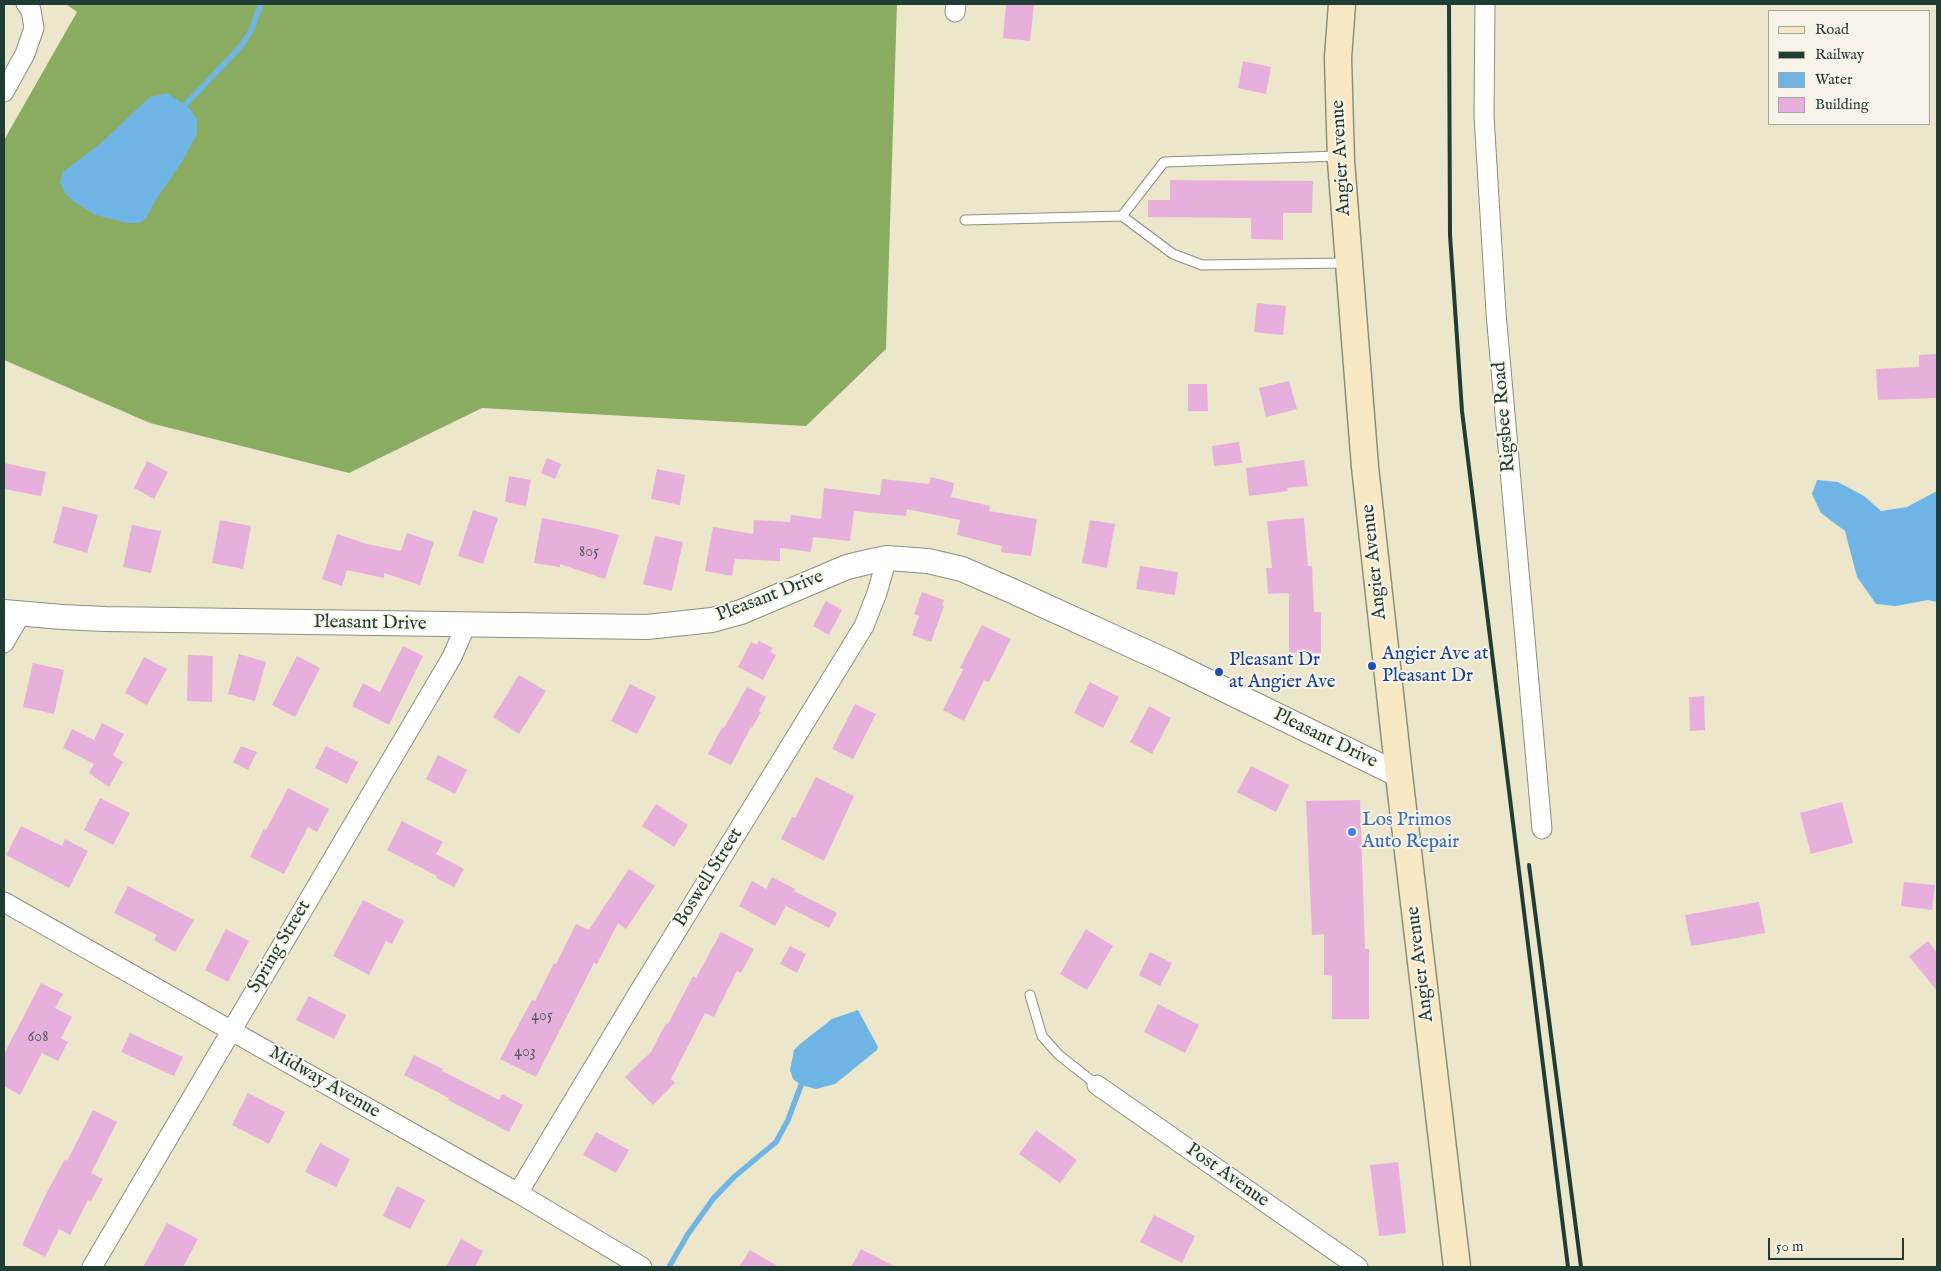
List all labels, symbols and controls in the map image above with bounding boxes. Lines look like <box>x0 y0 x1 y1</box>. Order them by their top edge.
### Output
legend <box>1768 10 1931 125</box>
text: Road <box>1815 20 1849 39</box>
text: Railway <box>1815 45 1864 64</box>
text: Water <box>1815 70 1852 89</box>
text: Building <box>1815 95 1869 114</box>
street label: Angier Avenue <box>1328 99 1356 217</box>
street label: Rigsbee Road <box>1489 361 1521 473</box>
street label: Angier Avenue <box>1358 503 1392 621</box>
house number: 805 <box>579 543 599 563</box>
street label: Pleasant Drive <box>713 566 827 628</box>
street label: Pleasant Drive <box>313 612 427 636</box>
place label: Angier Ave at Pleasant Dr <box>1382 644 1488 688</box>
place label: Pleasant Dr at Angier Ave <box>1229 650 1335 694</box>
marker: Angier Ave at Pleasant Dr <box>1366 660 1378 672</box>
marker: Pleasant Dr at Angier Ave <box>1213 666 1225 678</box>
street label: Pleasant Drive <box>1269 704 1381 774</box>
place label: Los Primos Auto Repair <box>1362 810 1459 854</box>
street label: Boswell Street <box>670 824 748 932</box>
marker: Los Primos Auto Repair <box>1346 826 1358 838</box>
street label: Spring Street <box>243 897 317 997</box>
street label: Angier Avenue <box>1403 905 1439 1023</box>
house number: 405 <box>531 1007 553 1027</box>
house number: 608 <box>28 1028 48 1048</box>
street label: Midway Avenue <box>264 1042 384 1124</box>
house number: 403 <box>514 1043 536 1063</box>
street label: Post Avenue <box>1181 1139 1273 1213</box>
scale bar <box>1771 1228 1907 1260</box>
text: 50 m <box>1776 1237 1804 1256</box>

